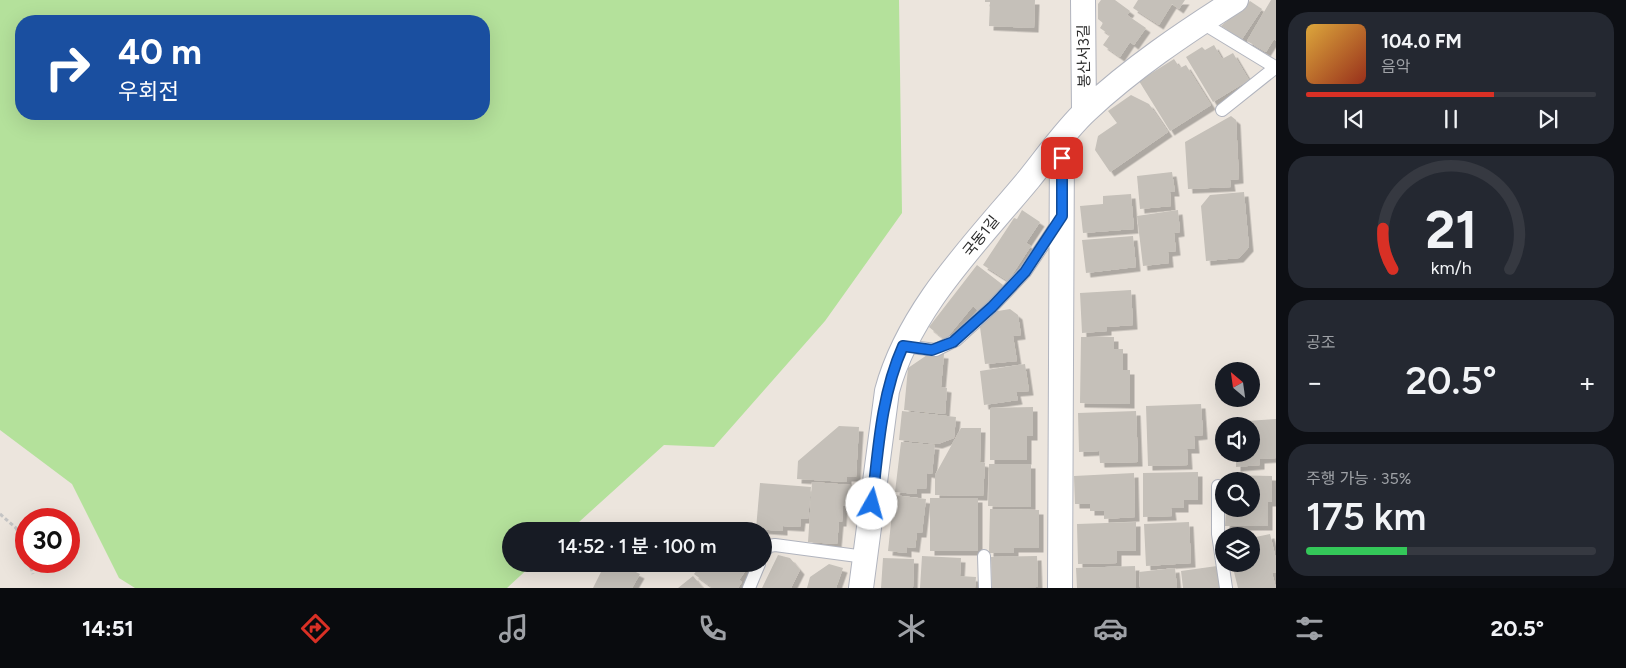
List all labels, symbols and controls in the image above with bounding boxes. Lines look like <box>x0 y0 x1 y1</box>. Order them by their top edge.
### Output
street label: 봉산서3길 <box>1074 24 1094 88</box>
text: 104.0 FM <box>1381 30 1462 53</box>
text: 40 m <box>118 31 202 73</box>
icon: right <box>35 35 100 100</box>
text: 음악 <box>1381 57 1410 76</box>
text: 우회전 <box>118 78 179 105</box>
icon: previous <box>1340 105 1368 133</box>
icon: pause <box>1437 105 1465 133</box>
icon: next <box>1534 105 1562 133</box>
pin <box>1041 137 1083 179</box>
icon: arrive <box>1048 144 1076 172</box>
text: 21 <box>1425 199 1477 261</box>
street label: 국동1길 <box>959 212 1003 260</box>
text: km/h <box>1431 257 1471 278</box>
text: 공조 <box>1306 333 1335 352</box>
text: 20.5° <box>1405 358 1497 404</box>
north arrow <box>1215 362 1260 408</box>
map controls <box>1215 362 1260 572</box>
text: − <box>1306 365 1323 399</box>
text: + <box>1579 365 1596 399</box>
button: sound <box>1215 417 1260 462</box>
text: 주행 가능 · 35% <box>1306 469 1411 488</box>
button: search <box>1215 472 1260 517</box>
position arrow <box>845 477 897 529</box>
text: 175 km <box>1306 494 1426 540</box>
speed limit sign: 30 <box>15 508 80 573</box>
button: layers <box>1215 527 1260 572</box>
text: 14:52 · 1 분 · 100 m <box>558 535 716 558</box>
icon: directions <box>298 611 333 646</box>
icon: music <box>496 611 531 646</box>
icon: phone <box>695 611 730 646</box>
icon: climate <box>894 611 929 646</box>
icon: car <box>1093 611 1128 646</box>
icon: filters <box>1292 611 1327 646</box>
text: 14:51 <box>82 615 134 642</box>
text: 20.5° <box>1491 615 1544 642</box>

